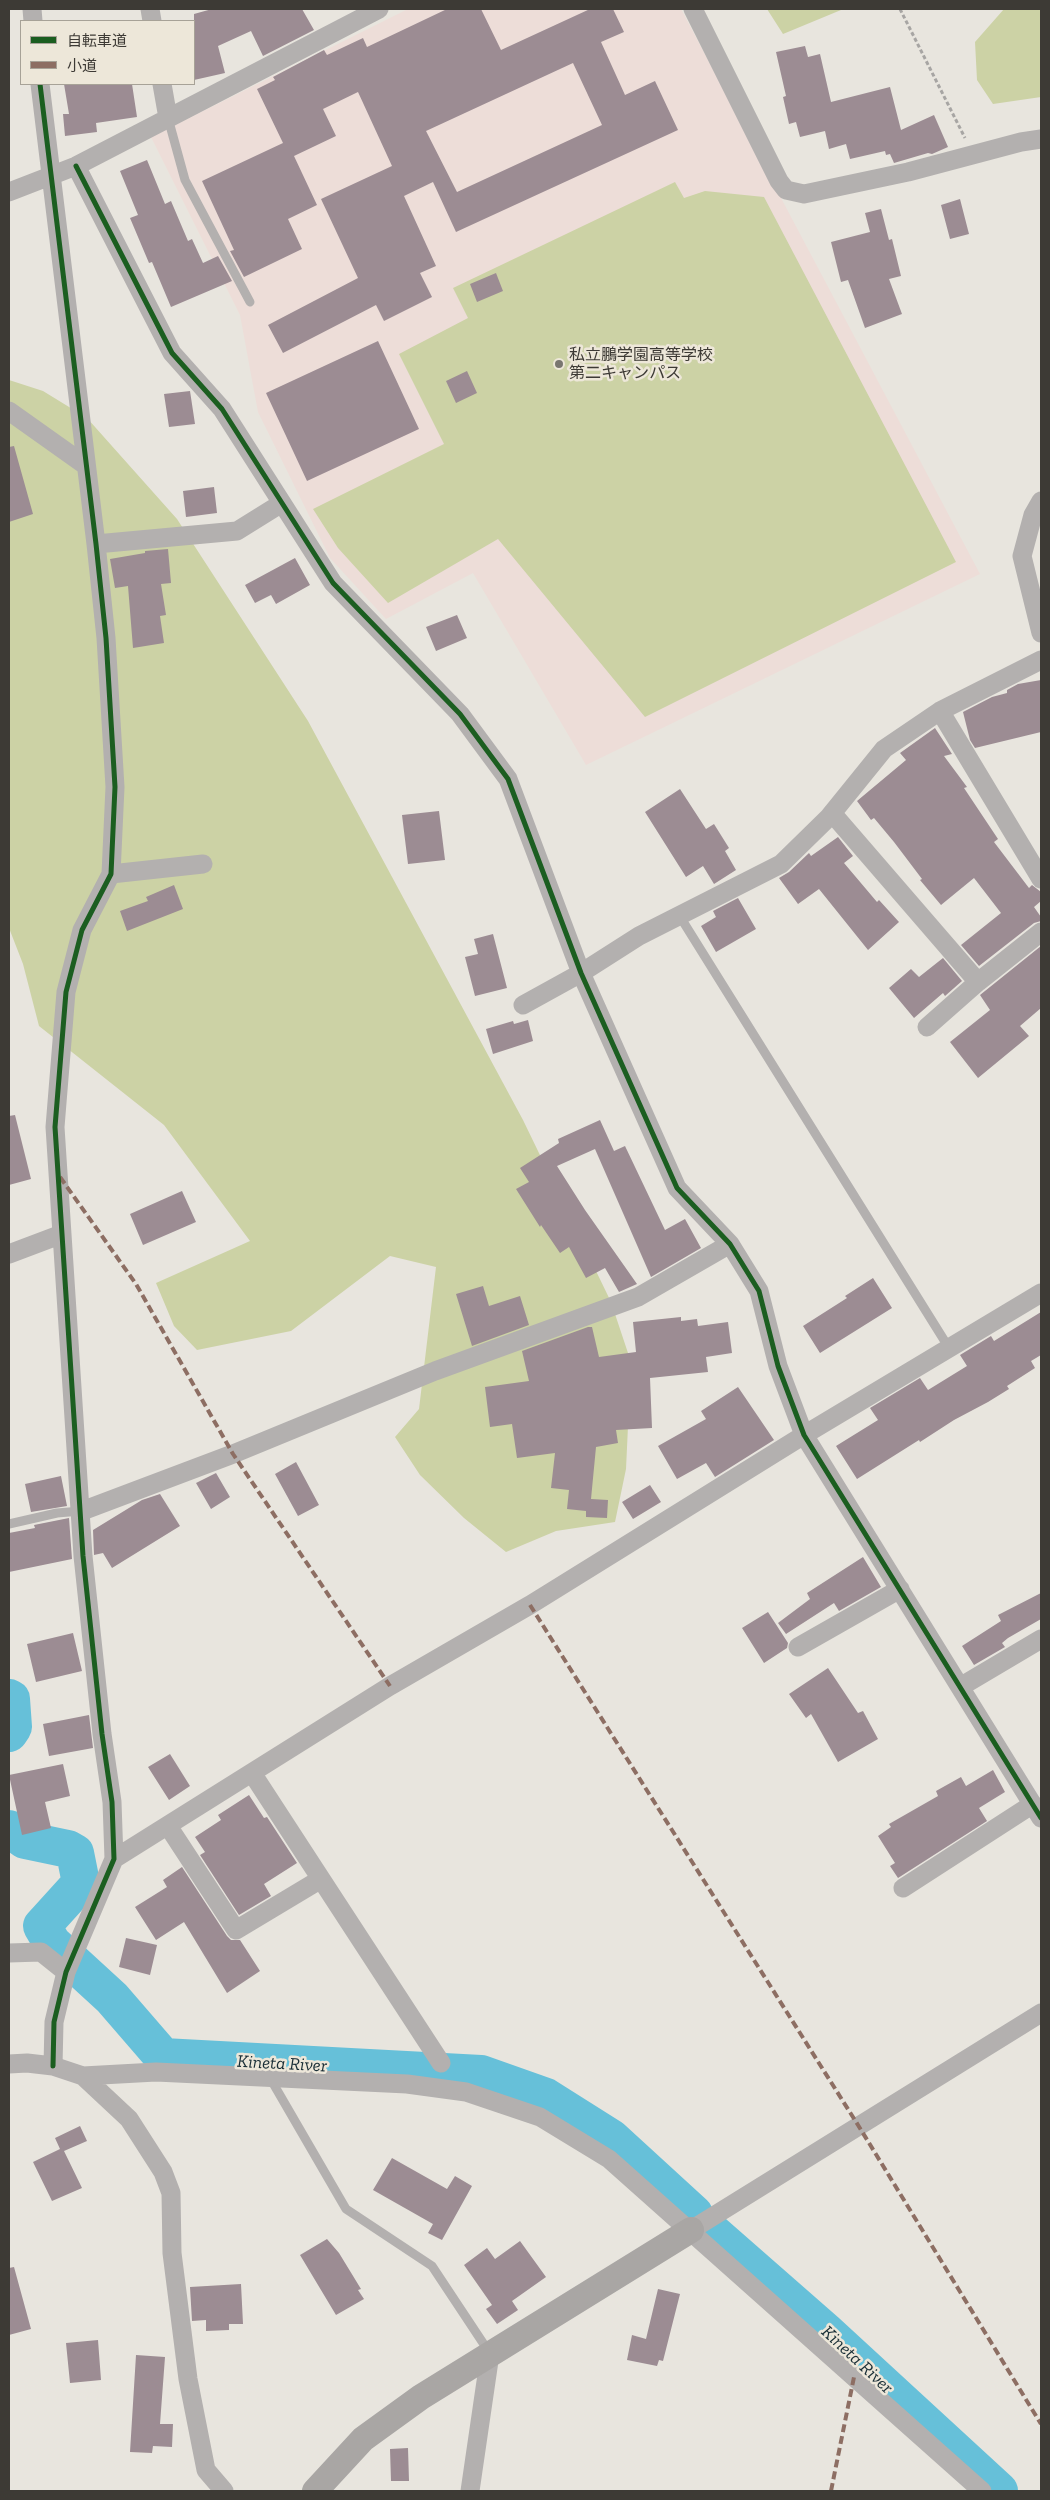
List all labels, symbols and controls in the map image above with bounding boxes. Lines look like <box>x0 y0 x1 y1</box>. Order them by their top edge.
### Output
legend <box>20 20 195 85</box>
text: 自転車道 <box>67 32 127 50</box>
text: 小道 <box>67 57 97 75</box>
place label: 私立鵬学園高等学校 第二キャンパス <box>569 345 713 383</box>
marker: 私立鵬学園高等学校 第二キャンパス <box>553 358 565 370</box>
water label: Kineta River <box>237 2051 327 2077</box>
water label: Kineta River <box>817 2321 897 2399</box>

